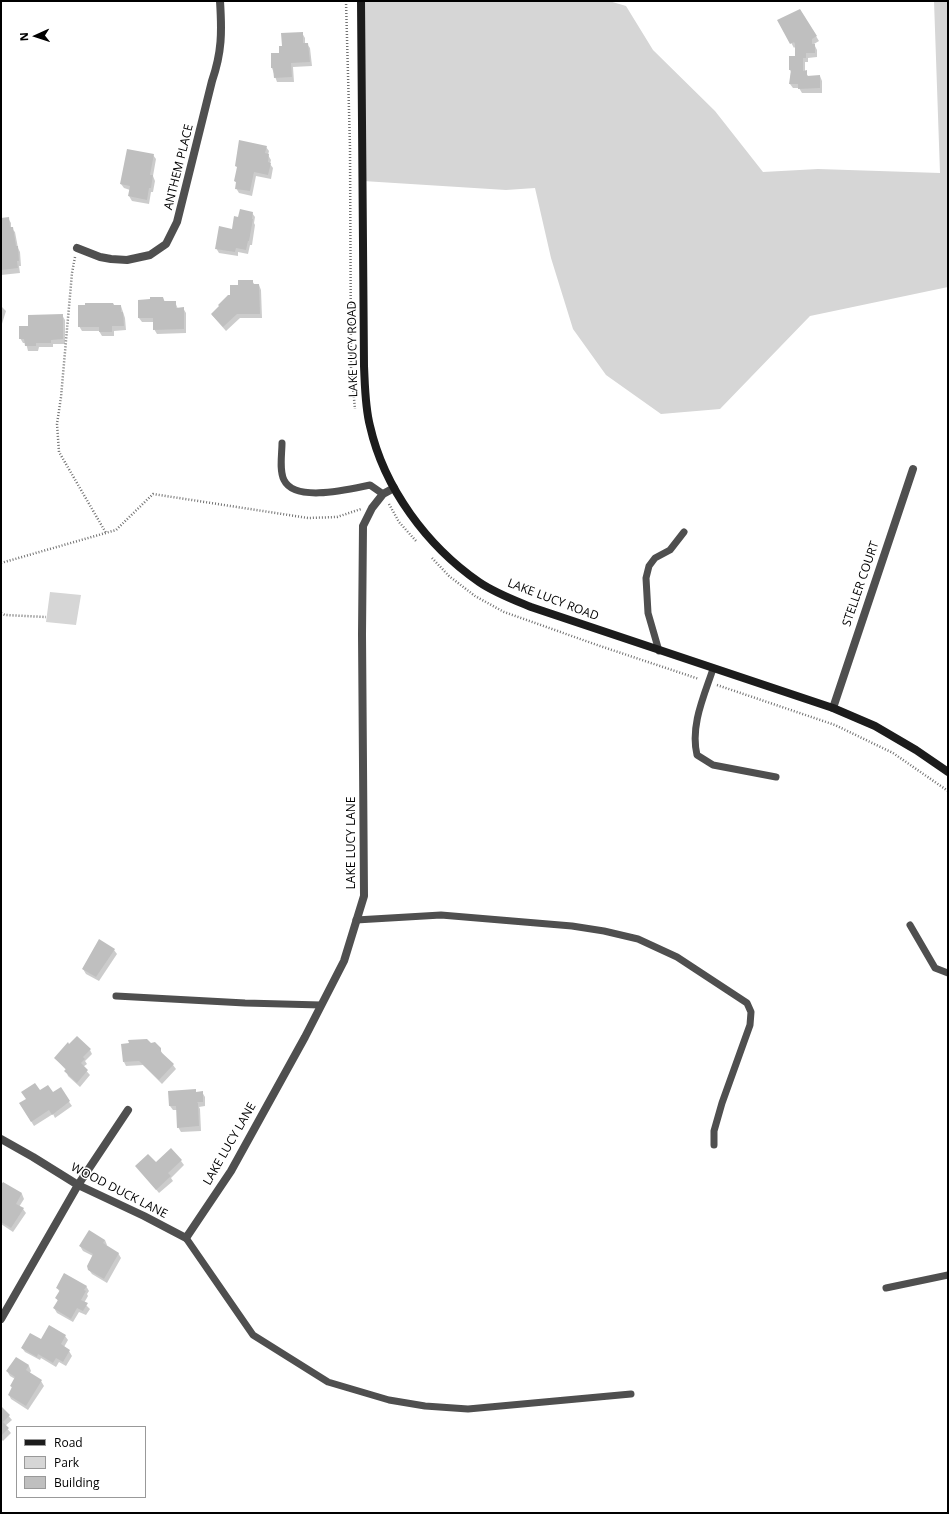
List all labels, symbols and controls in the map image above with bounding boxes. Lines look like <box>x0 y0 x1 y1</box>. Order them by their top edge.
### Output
north arrow <box>16 16 56 56</box>
text: N <box>16 32 31 42</box>
street label: ANTHEM PLACE <box>161 123 197 211</box>
street label: LAKE LUCY ROAD <box>345 301 361 397</box>
street label: STELLER COURT <box>840 539 882 629</box>
street label: LAKE LUCY ROAD <box>505 576 601 624</box>
street label: LAKE LUCY LANE <box>345 797 359 889</box>
street label: LAKE LUCY LANE <box>201 1100 259 1188</box>
street label: WOOD DUCK LANE <box>68 1160 170 1222</box>
legend <box>16 1426 146 1498</box>
text: Road <box>54 1434 83 1451</box>
text: Park <box>54 1454 79 1471</box>
text: Building <box>54 1474 99 1491</box>

